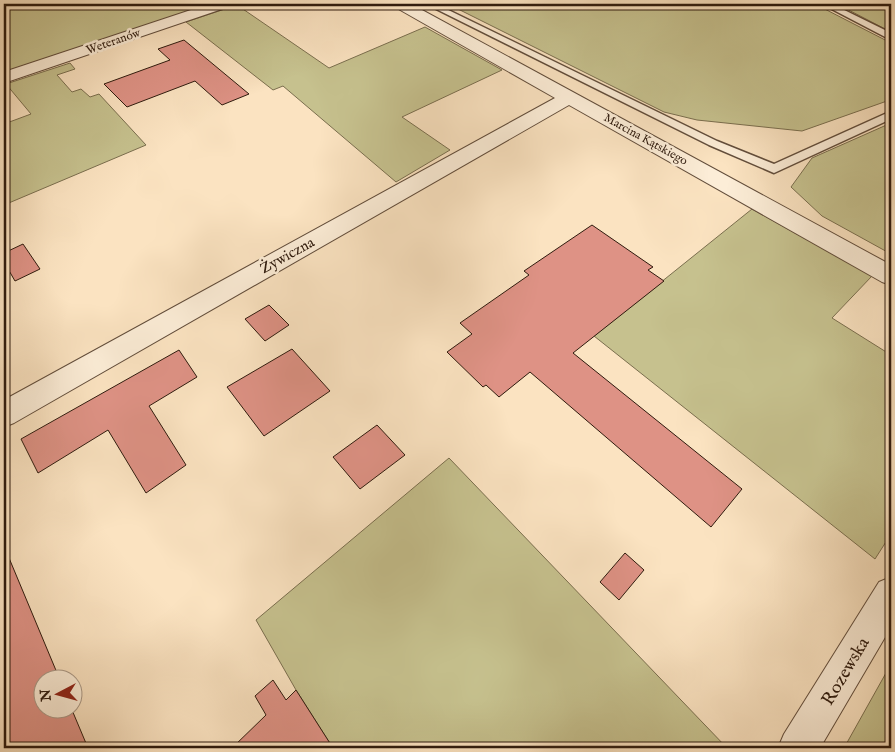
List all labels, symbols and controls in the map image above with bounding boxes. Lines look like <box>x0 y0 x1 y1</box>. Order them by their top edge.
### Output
street label: Weteranów <box>84 25 143 58</box>
street label: Marcina Kątskiego <box>601 110 691 169</box>
street label: Żywiczna <box>257 233 318 278</box>
street label: Rozewska <box>817 633 876 710</box>
north arrow <box>32 670 82 720</box>
text: N <box>36 688 56 703</box>

